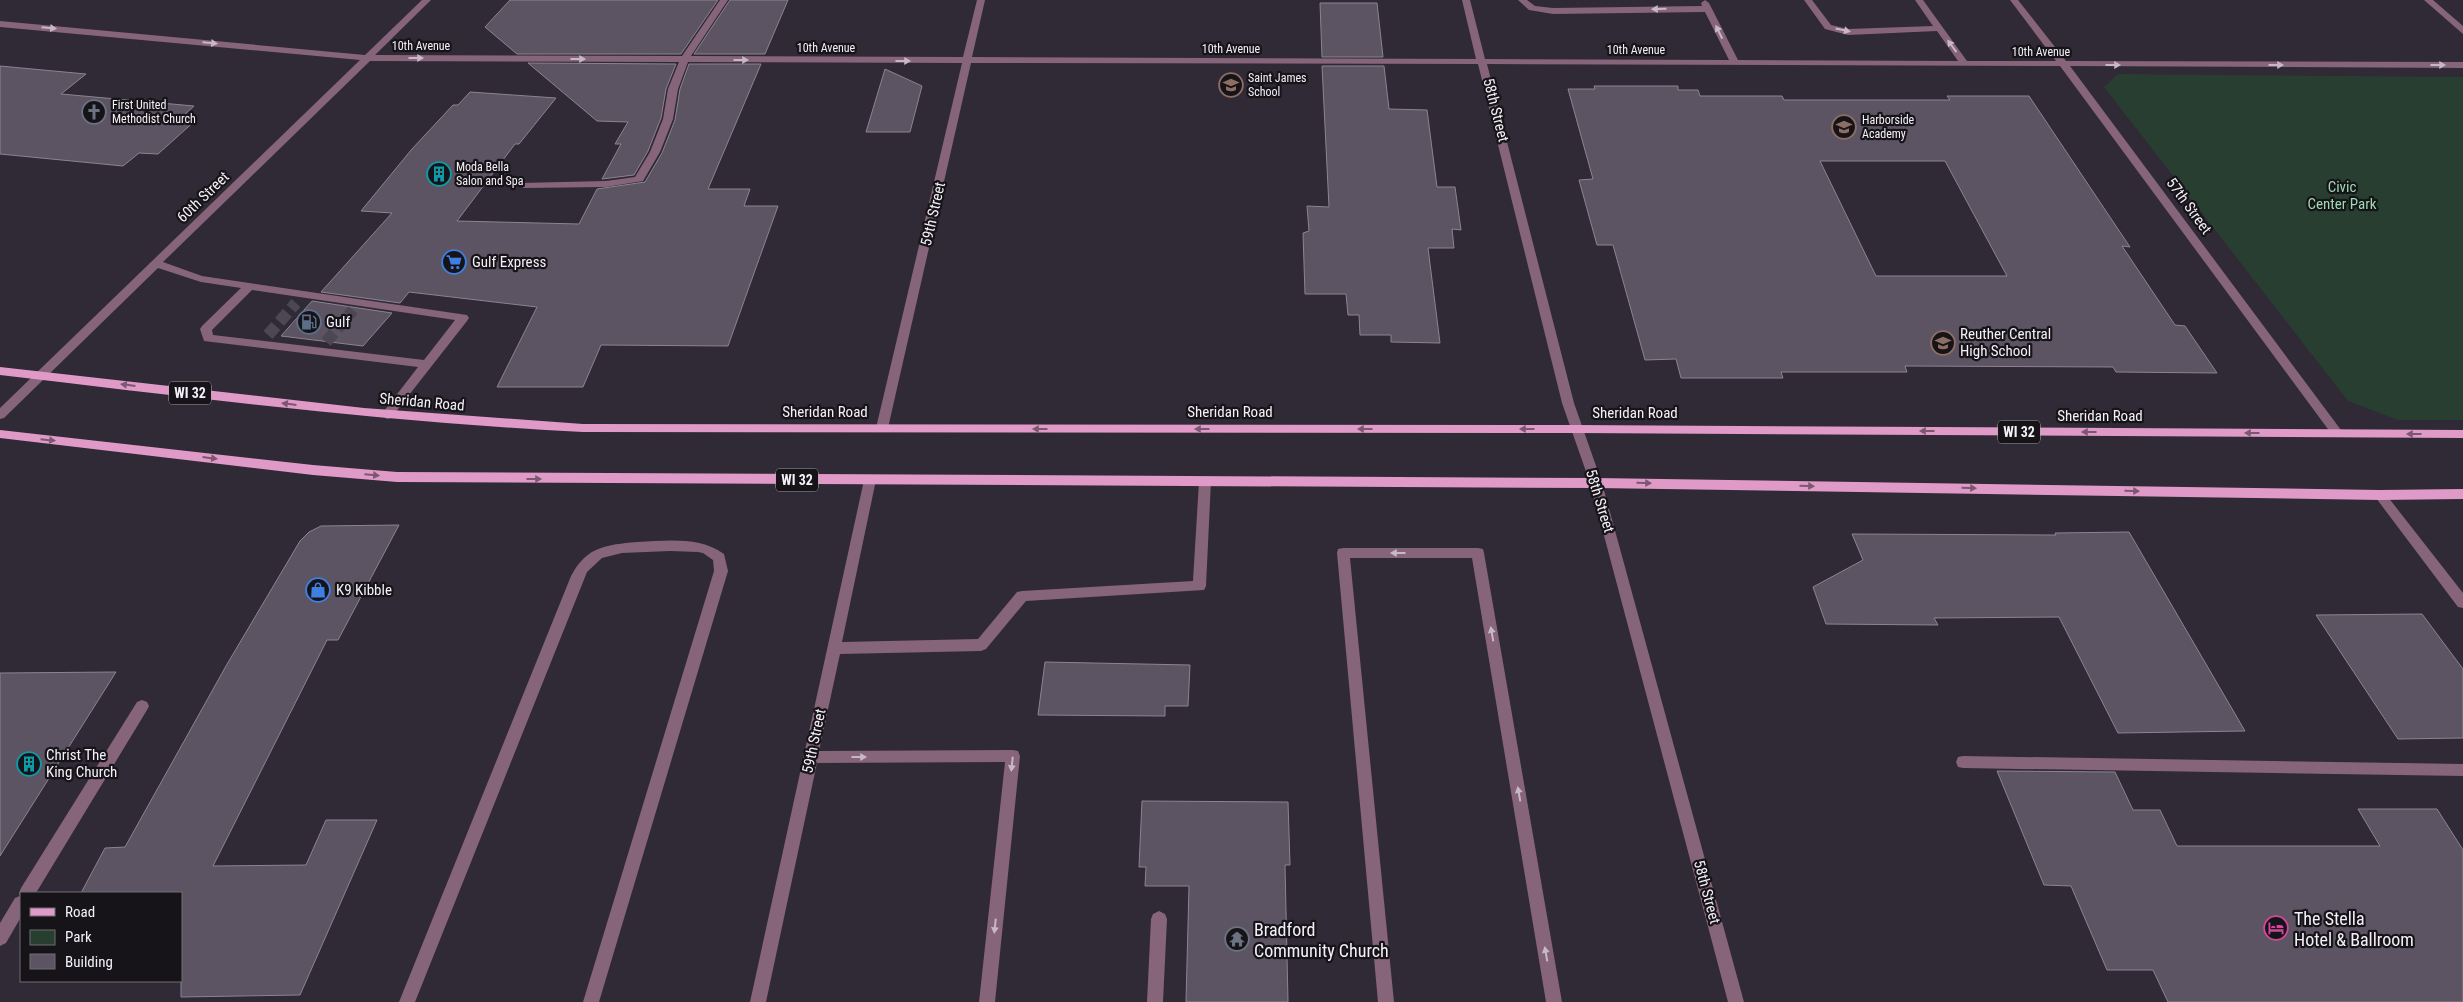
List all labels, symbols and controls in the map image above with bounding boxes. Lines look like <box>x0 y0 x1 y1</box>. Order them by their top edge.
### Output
one-way arrow <box>1651 6 1667 14</box>
one-way arrow <box>41 24 57 32</box>
one-way arrow <box>1715 25 1723 39</box>
one-way arrow <box>1835 26 1850 34</box>
street label: 10th Avenue <box>392 39 451 53</box>
one-way arrow <box>1947 39 1957 53</box>
one-way arrow <box>203 40 219 48</box>
street label: 10th Avenue <box>797 41 856 55</box>
street label: 10th Avenue <box>1202 42 1261 56</box>
street label: 10th Avenue <box>1607 43 1666 57</box>
street label: 10th Avenue <box>2012 45 2071 59</box>
one-way arrow <box>408 54 424 62</box>
one-way arrow <box>570 55 586 63</box>
one-way arrow <box>733 56 749 64</box>
one-way arrow <box>895 57 911 65</box>
one-way arrow <box>2105 61 2121 69</box>
one-way arrow <box>2268 61 2284 69</box>
one-way arrow <box>2430 61 2446 69</box>
place label: Saint James School <box>1248 71 1307 99</box>
school or university icon: Saint James School <box>1218 72 1244 98</box>
street label: 58th Street <box>1479 76 1513 144</box>
place label: First United Methodist Church <box>112 98 196 126</box>
church icon: First United Methodist Church <box>81 99 107 125</box>
place label: Harborside Academy <box>1862 113 1915 141</box>
school or university icon: Harborside Academy <box>1831 114 1857 140</box>
place label: Moda Bella Salon and Spa <box>456 160 524 188</box>
building icon: Moda Bella Salon and Spa <box>426 161 452 187</box>
street label: 60th Street <box>173 168 233 226</box>
street label: 57th Street <box>2163 174 2215 238</box>
park label: Civic Center Park <box>2307 178 2377 213</box>
street label: 59th Street <box>917 180 949 248</box>
supermarket icon: Gulf Express <box>441 249 467 275</box>
place label: Gulf Express <box>472 253 546 271</box>
fuel station icon: Gulf <box>296 309 322 335</box>
place label: Gulf <box>326 313 351 331</box>
place label: Reuther Central High School <box>1960 325 2051 360</box>
school or university icon: Reuther Central High School <box>1930 330 1956 356</box>
one-way arrow <box>120 381 136 389</box>
road number: WI 32 <box>169 382 211 404</box>
street label: Sheridan Road <box>379 389 465 415</box>
one-way arrow <box>281 400 297 408</box>
street label: Sheridan Road <box>782 403 868 421</box>
street label: Sheridan Road <box>1187 403 1273 421</box>
street label: Sheridan Road <box>1592 404 1678 422</box>
street label: Sheridan Road <box>2057 407 2143 425</box>
road number: WI 32 <box>1998 421 2040 444</box>
one-way arrow <box>1031 425 1047 433</box>
one-way arrow <box>1194 425 1210 433</box>
one-way arrow <box>1356 425 1372 433</box>
one-way arrow <box>1519 425 1535 433</box>
one-way arrow <box>1919 427 1935 435</box>
one-way arrow <box>2081 428 2097 436</box>
one-way arrow <box>2244 429 2260 437</box>
one-way arrow <box>2406 430 2422 438</box>
one-way arrow <box>41 436 57 444</box>
one-way arrow <box>202 454 218 462</box>
street label: 58th Street <box>1582 467 1618 535</box>
road number: WI 32 <box>776 468 818 492</box>
one-way arrow <box>364 471 380 479</box>
one-way arrow <box>526 475 542 483</box>
one-way arrow <box>1637 479 1653 487</box>
one-way arrow <box>1799 482 1815 490</box>
one-way arrow <box>1962 484 1978 492</box>
one-way arrow <box>2124 487 2140 495</box>
one-way arrow <box>1389 549 1405 557</box>
shop icon: K9 Kibble <box>305 577 331 603</box>
place label: K9 Kibble <box>336 581 392 599</box>
one-way arrow <box>1487 625 1495 641</box>
street label: 59th Street <box>798 707 830 775</box>
place label: Christ The King Church <box>46 746 117 781</box>
building icon: Christ The King Church <box>16 751 42 777</box>
one-way arrow <box>852 753 868 761</box>
one-way arrow <box>1008 757 1016 773</box>
one-way arrow <box>1515 785 1523 801</box>
street label: 58th Street <box>1690 858 1724 926</box>
legend <box>20 892 182 982</box>
text: Road <box>65 903 95 921</box>
place label: The Stella Hotel & Ballroom <box>2294 908 2414 950</box>
hotel icon: The Stella Hotel & Ballroom <box>2263 915 2289 941</box>
one-way arrow <box>991 918 999 934</box>
place label: Bradford Community Church <box>1254 919 1389 961</box>
temple icon: Bradford Community Church <box>1224 926 1250 952</box>
text: Park <box>65 928 92 946</box>
one-way arrow <box>1542 946 1550 962</box>
text: Building <box>65 953 113 971</box>

